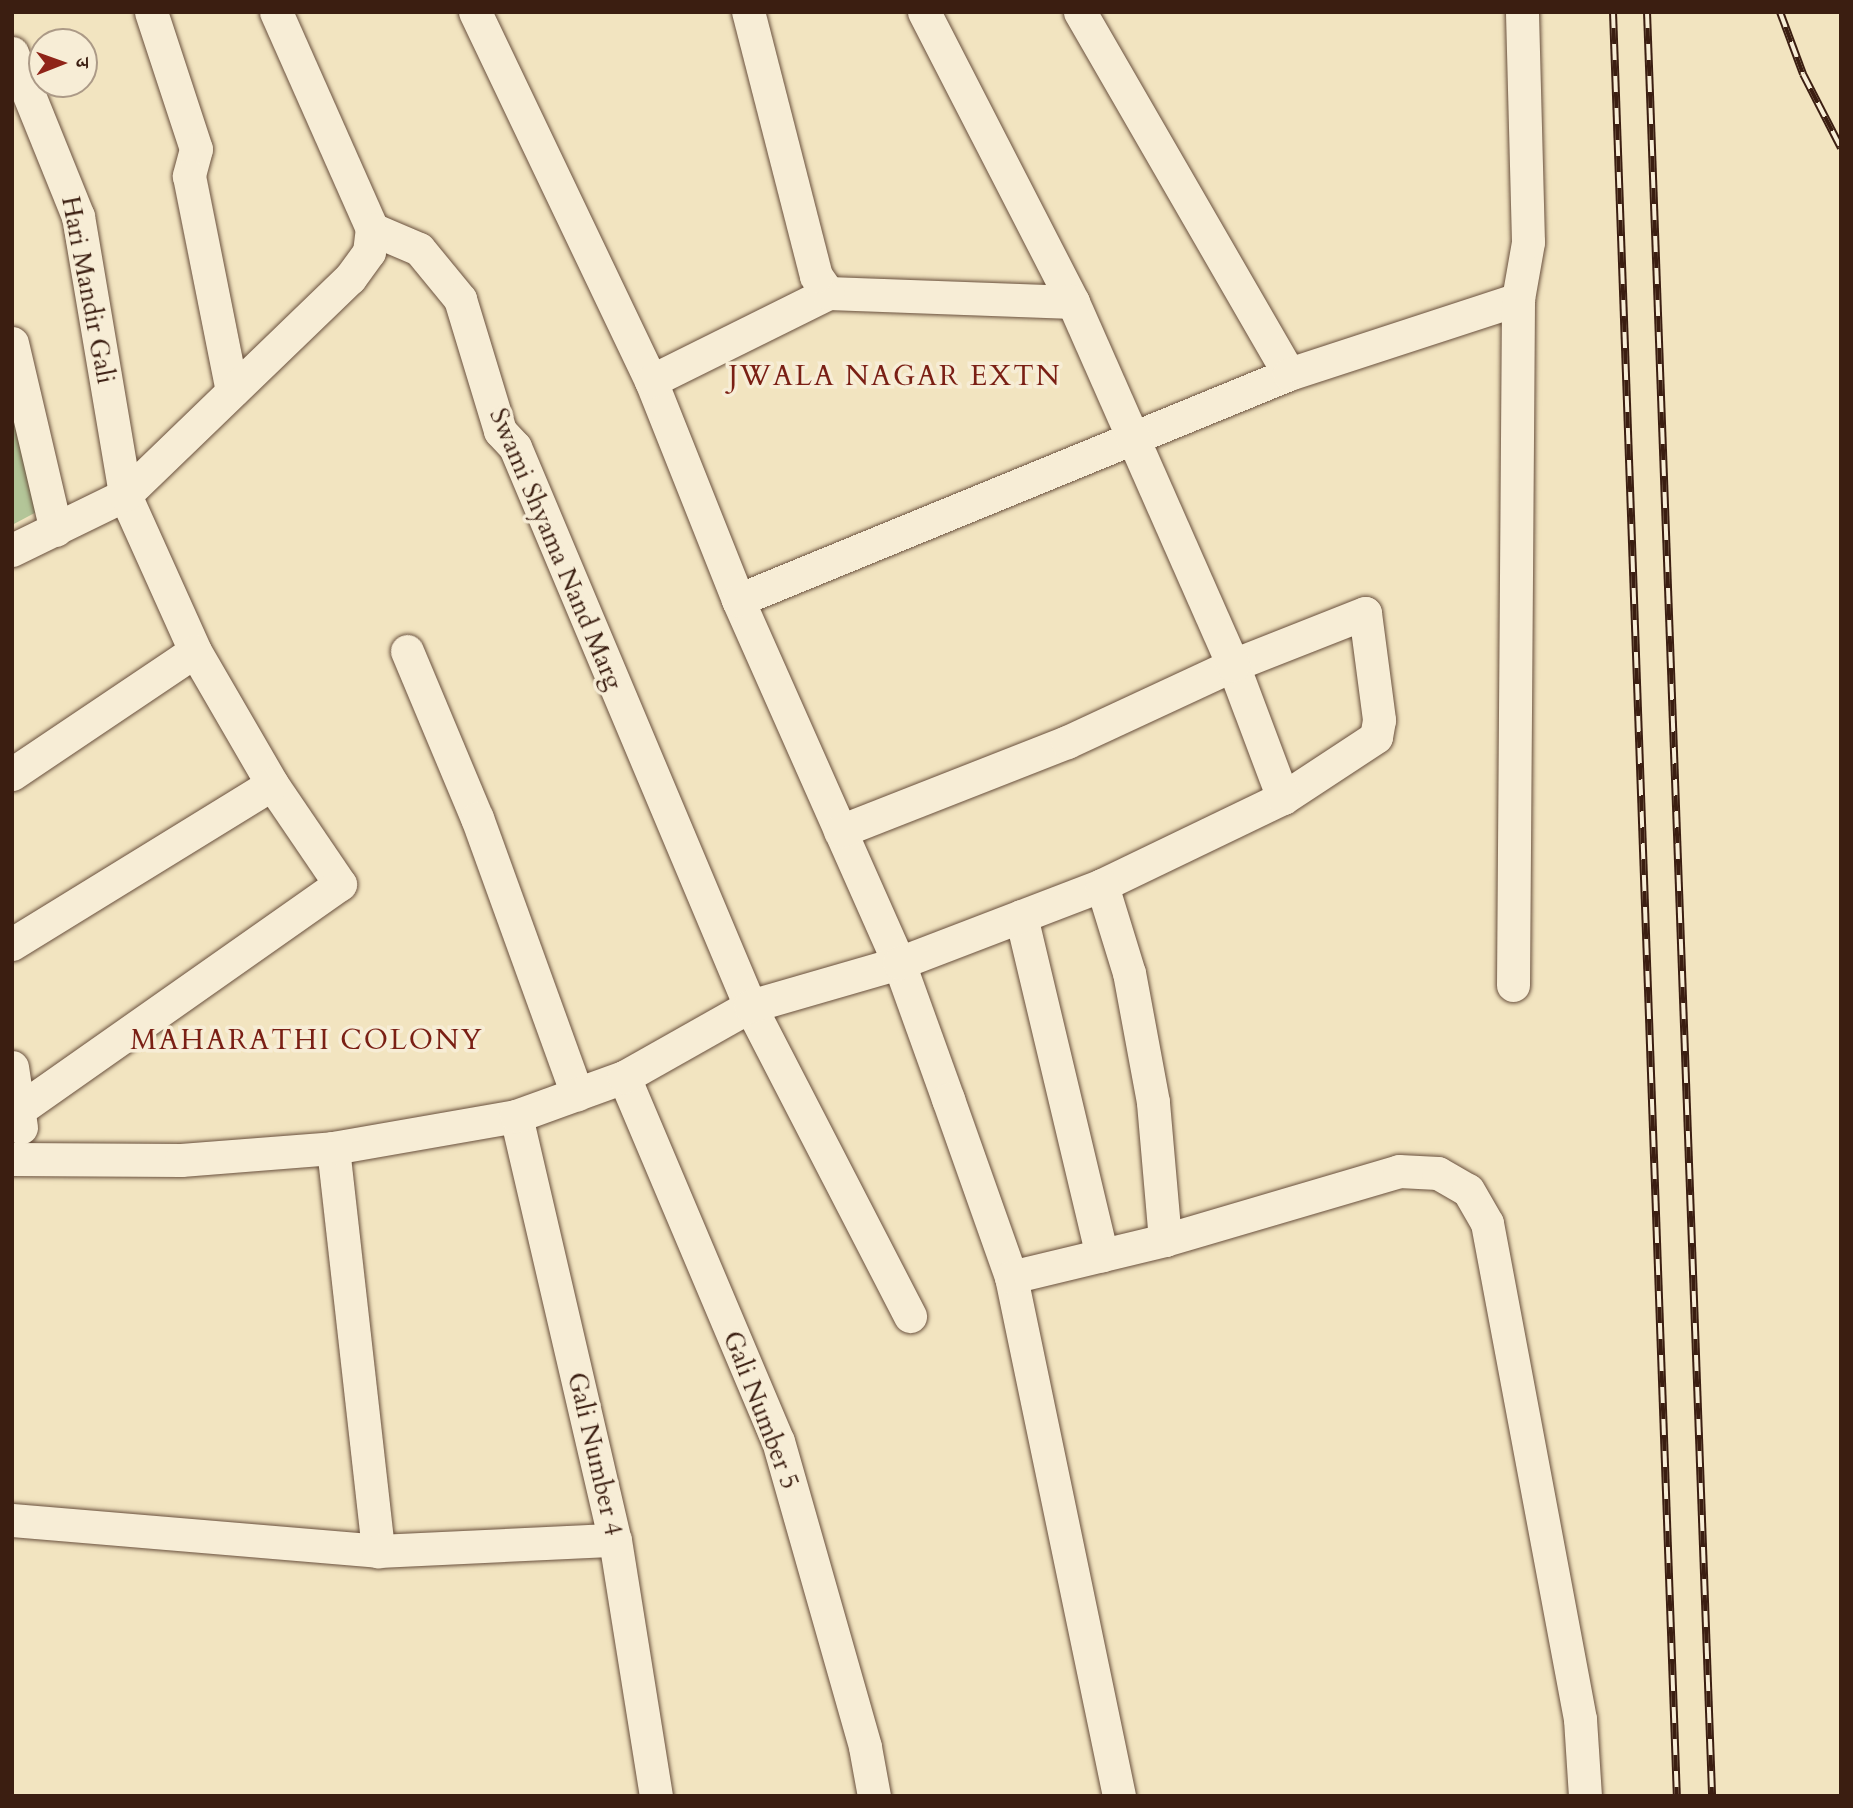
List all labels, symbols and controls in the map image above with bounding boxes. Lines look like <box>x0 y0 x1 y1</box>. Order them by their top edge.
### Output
north arrow <box>28 28 98 98</box>
text: उ <box>69 58 95 68</box>
street label: Hari Mandir Gali <box>55 193 121 387</box>
district label: JWALA NAGAR EXTN <box>730 359 1060 393</box>
street label: Swami Shyama Nand Marg <box>483 404 629 694</box>
district label: MAHARATHI COLONY <box>132 1023 482 1057</box>
street label: Gali Number 5 <box>717 1327 805 1493</box>
street label: Gali Number 4 <box>561 1369 629 1539</box>

